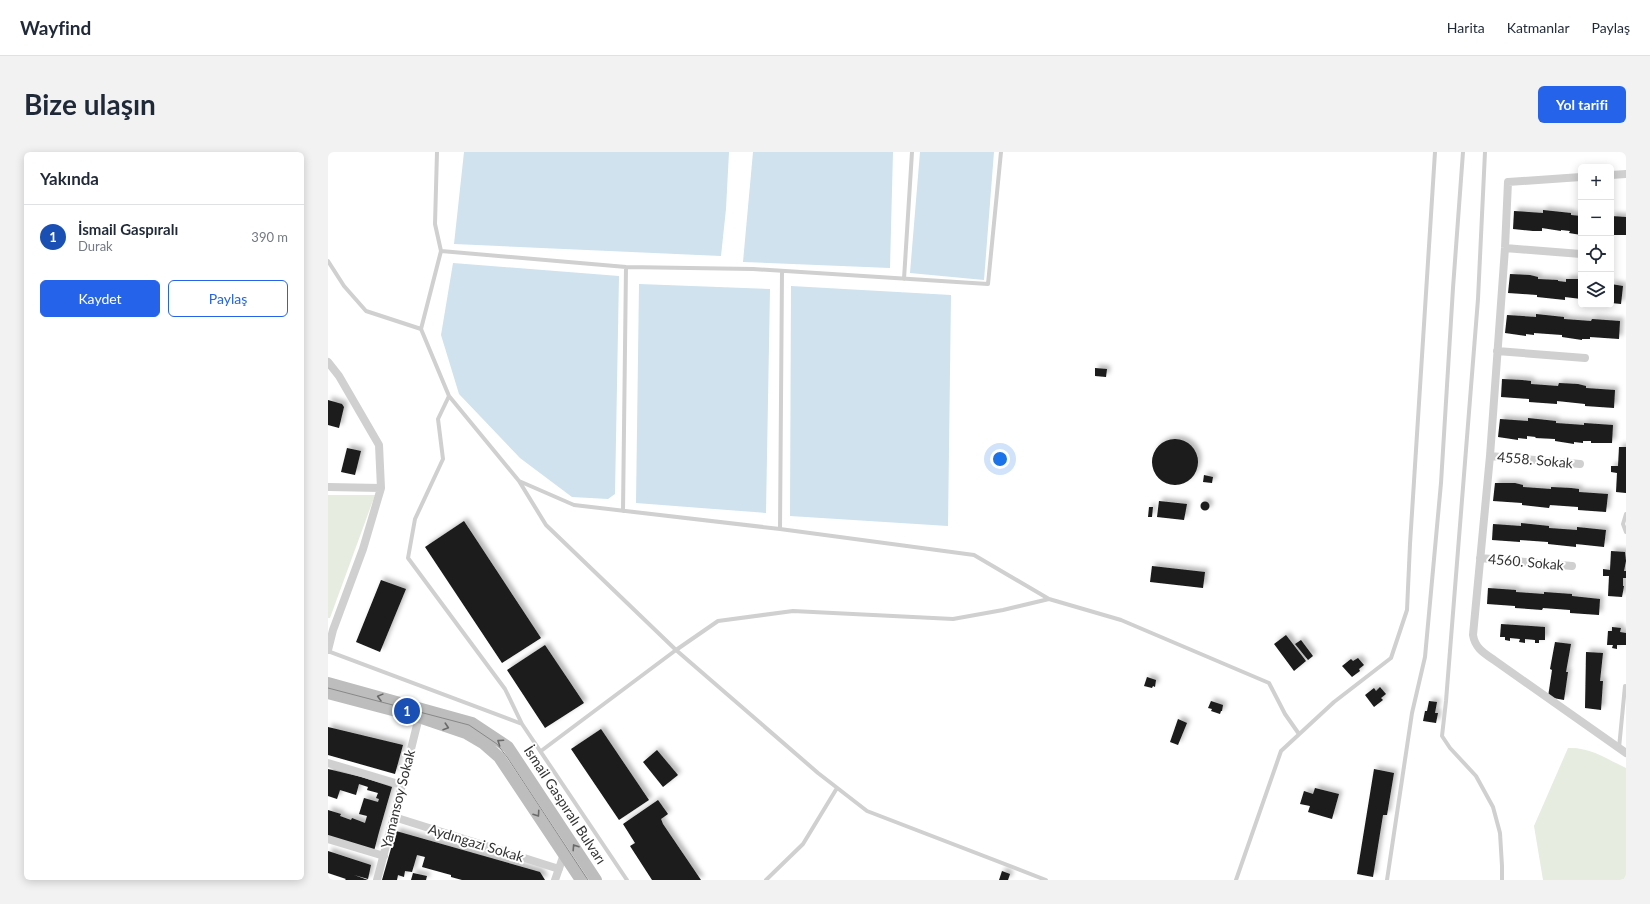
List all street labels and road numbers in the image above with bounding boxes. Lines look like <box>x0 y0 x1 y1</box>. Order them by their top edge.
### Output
street label: 4558. Sokak <box>1496 448 1575 471</box>
street label: 4560. Sokak <box>1487 550 1566 573</box>
street label: İsmail Gaspıralı Bulvarı <box>521 742 610 867</box>
street label: Yamansoy Sokak <box>377 747 418 850</box>
street label: Aydıngazi Sokak <box>426 820 527 865</box>

